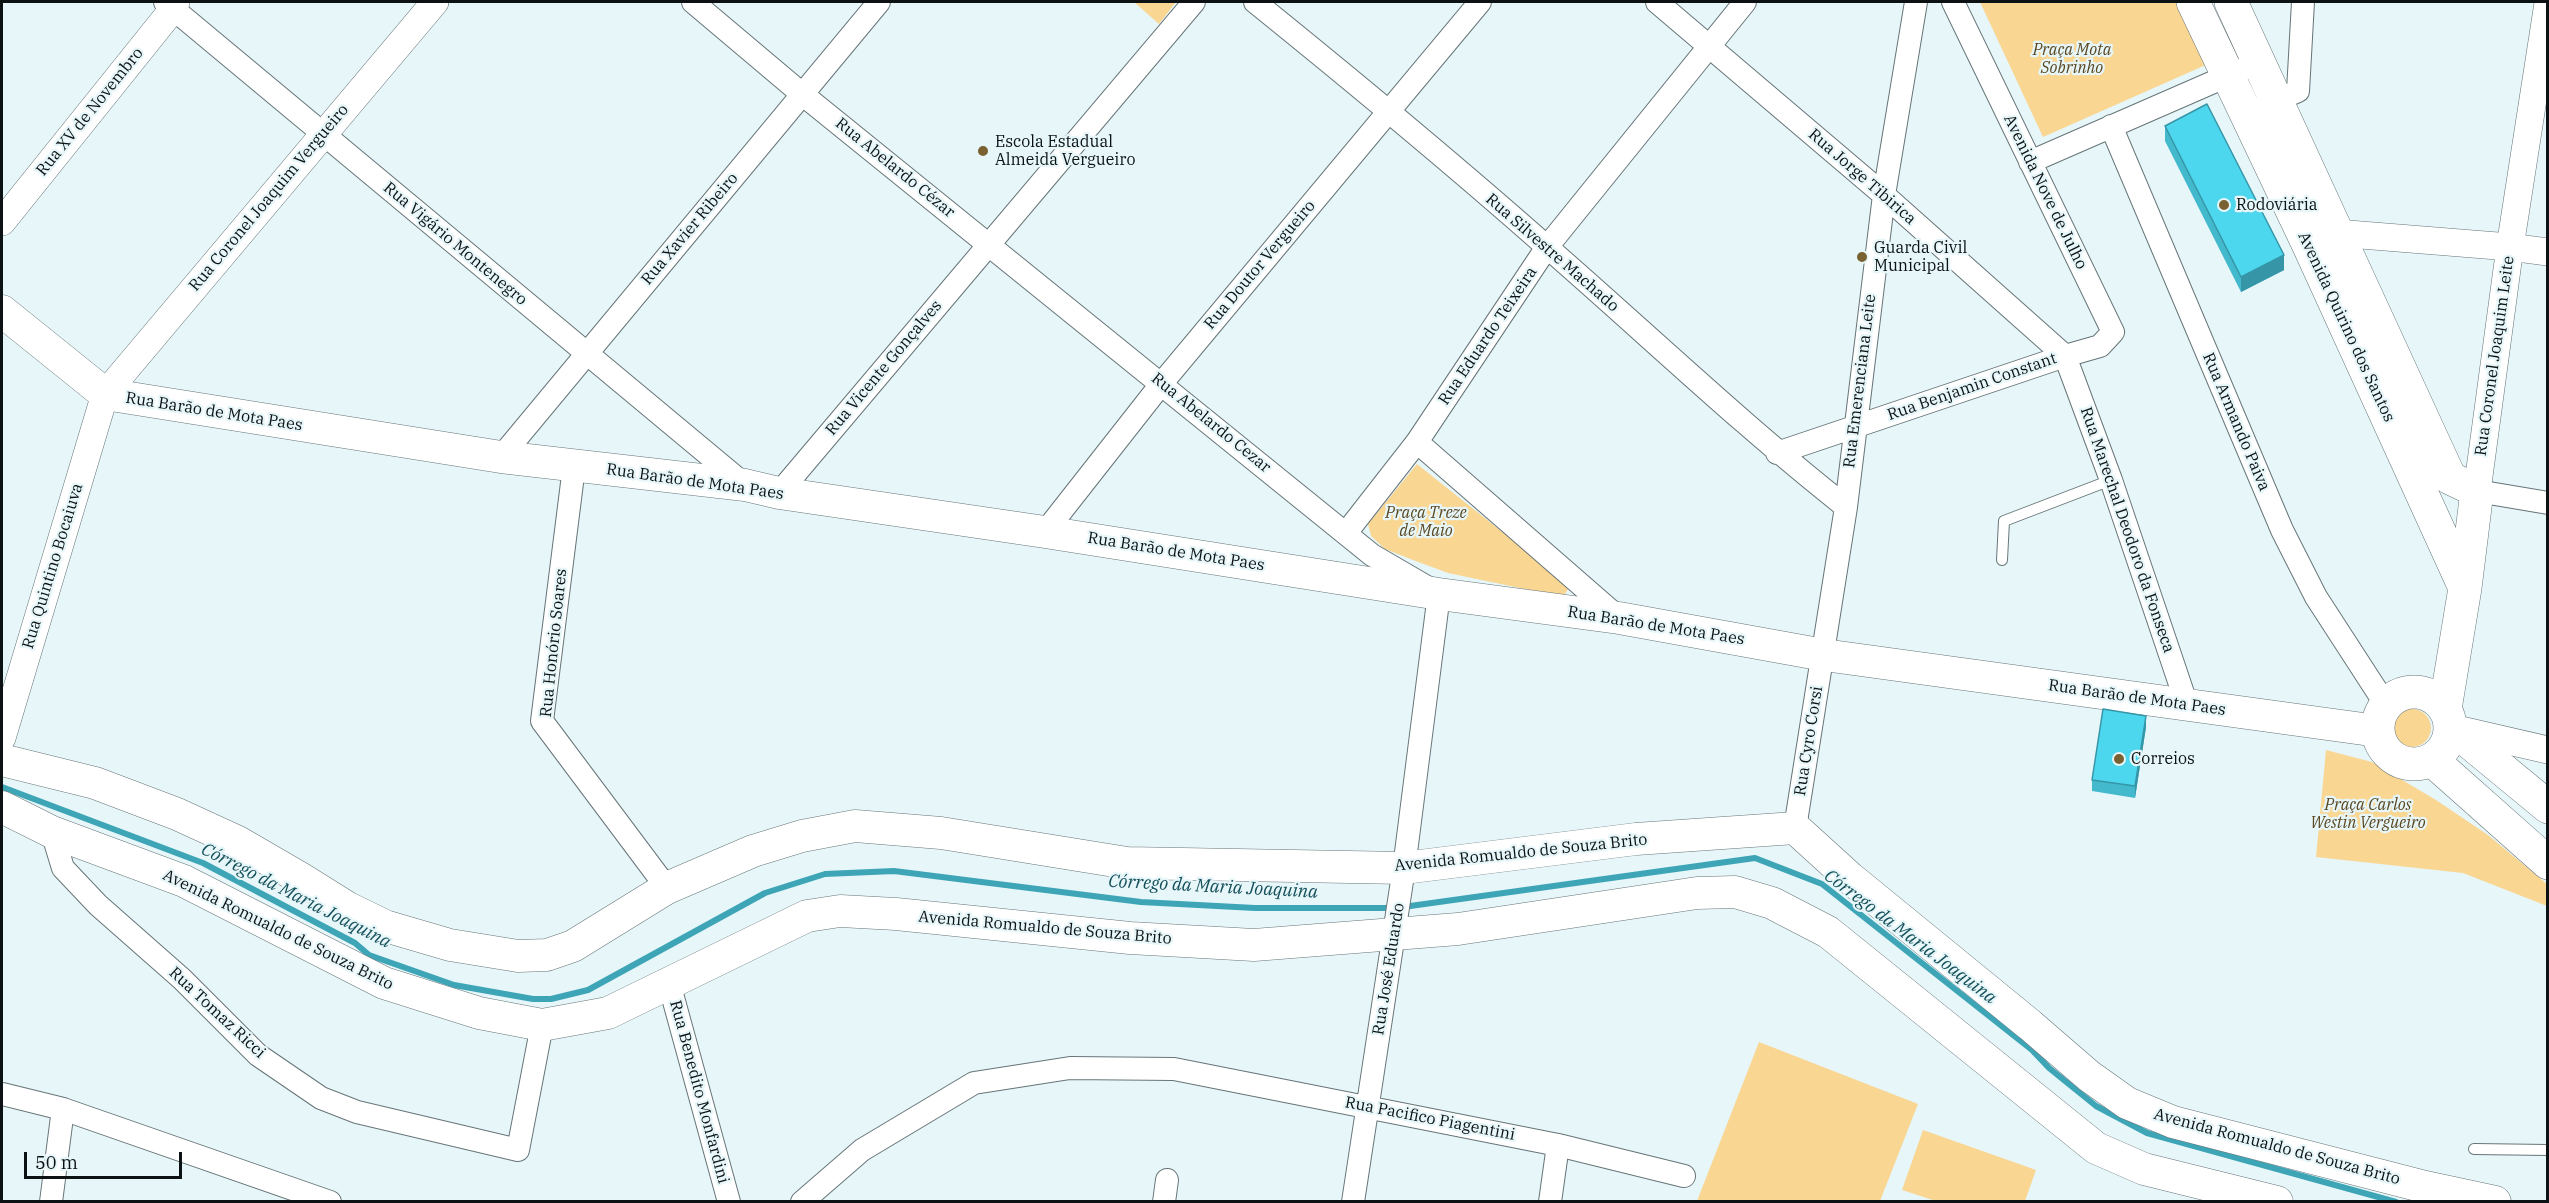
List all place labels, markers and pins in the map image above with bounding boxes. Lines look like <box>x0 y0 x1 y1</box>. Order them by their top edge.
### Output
place label: Escola Estadual Almeida Vergueiro <box>995 132 1135 170</box>
marker: Escola Estadual Almeida Vergueiro <box>976 144 990 158</box>
place label: Rodoviária <box>2236 195 2317 215</box>
marker: Rodoviária <box>2217 198 2231 212</box>
place label: Guarda Civil Municipal <box>1874 238 1967 276</box>
marker: Guarda Civil Municipal <box>1855 250 1869 264</box>
place label: Correios <box>2131 749 2195 769</box>
marker: Correios <box>2112 752 2126 766</box>

